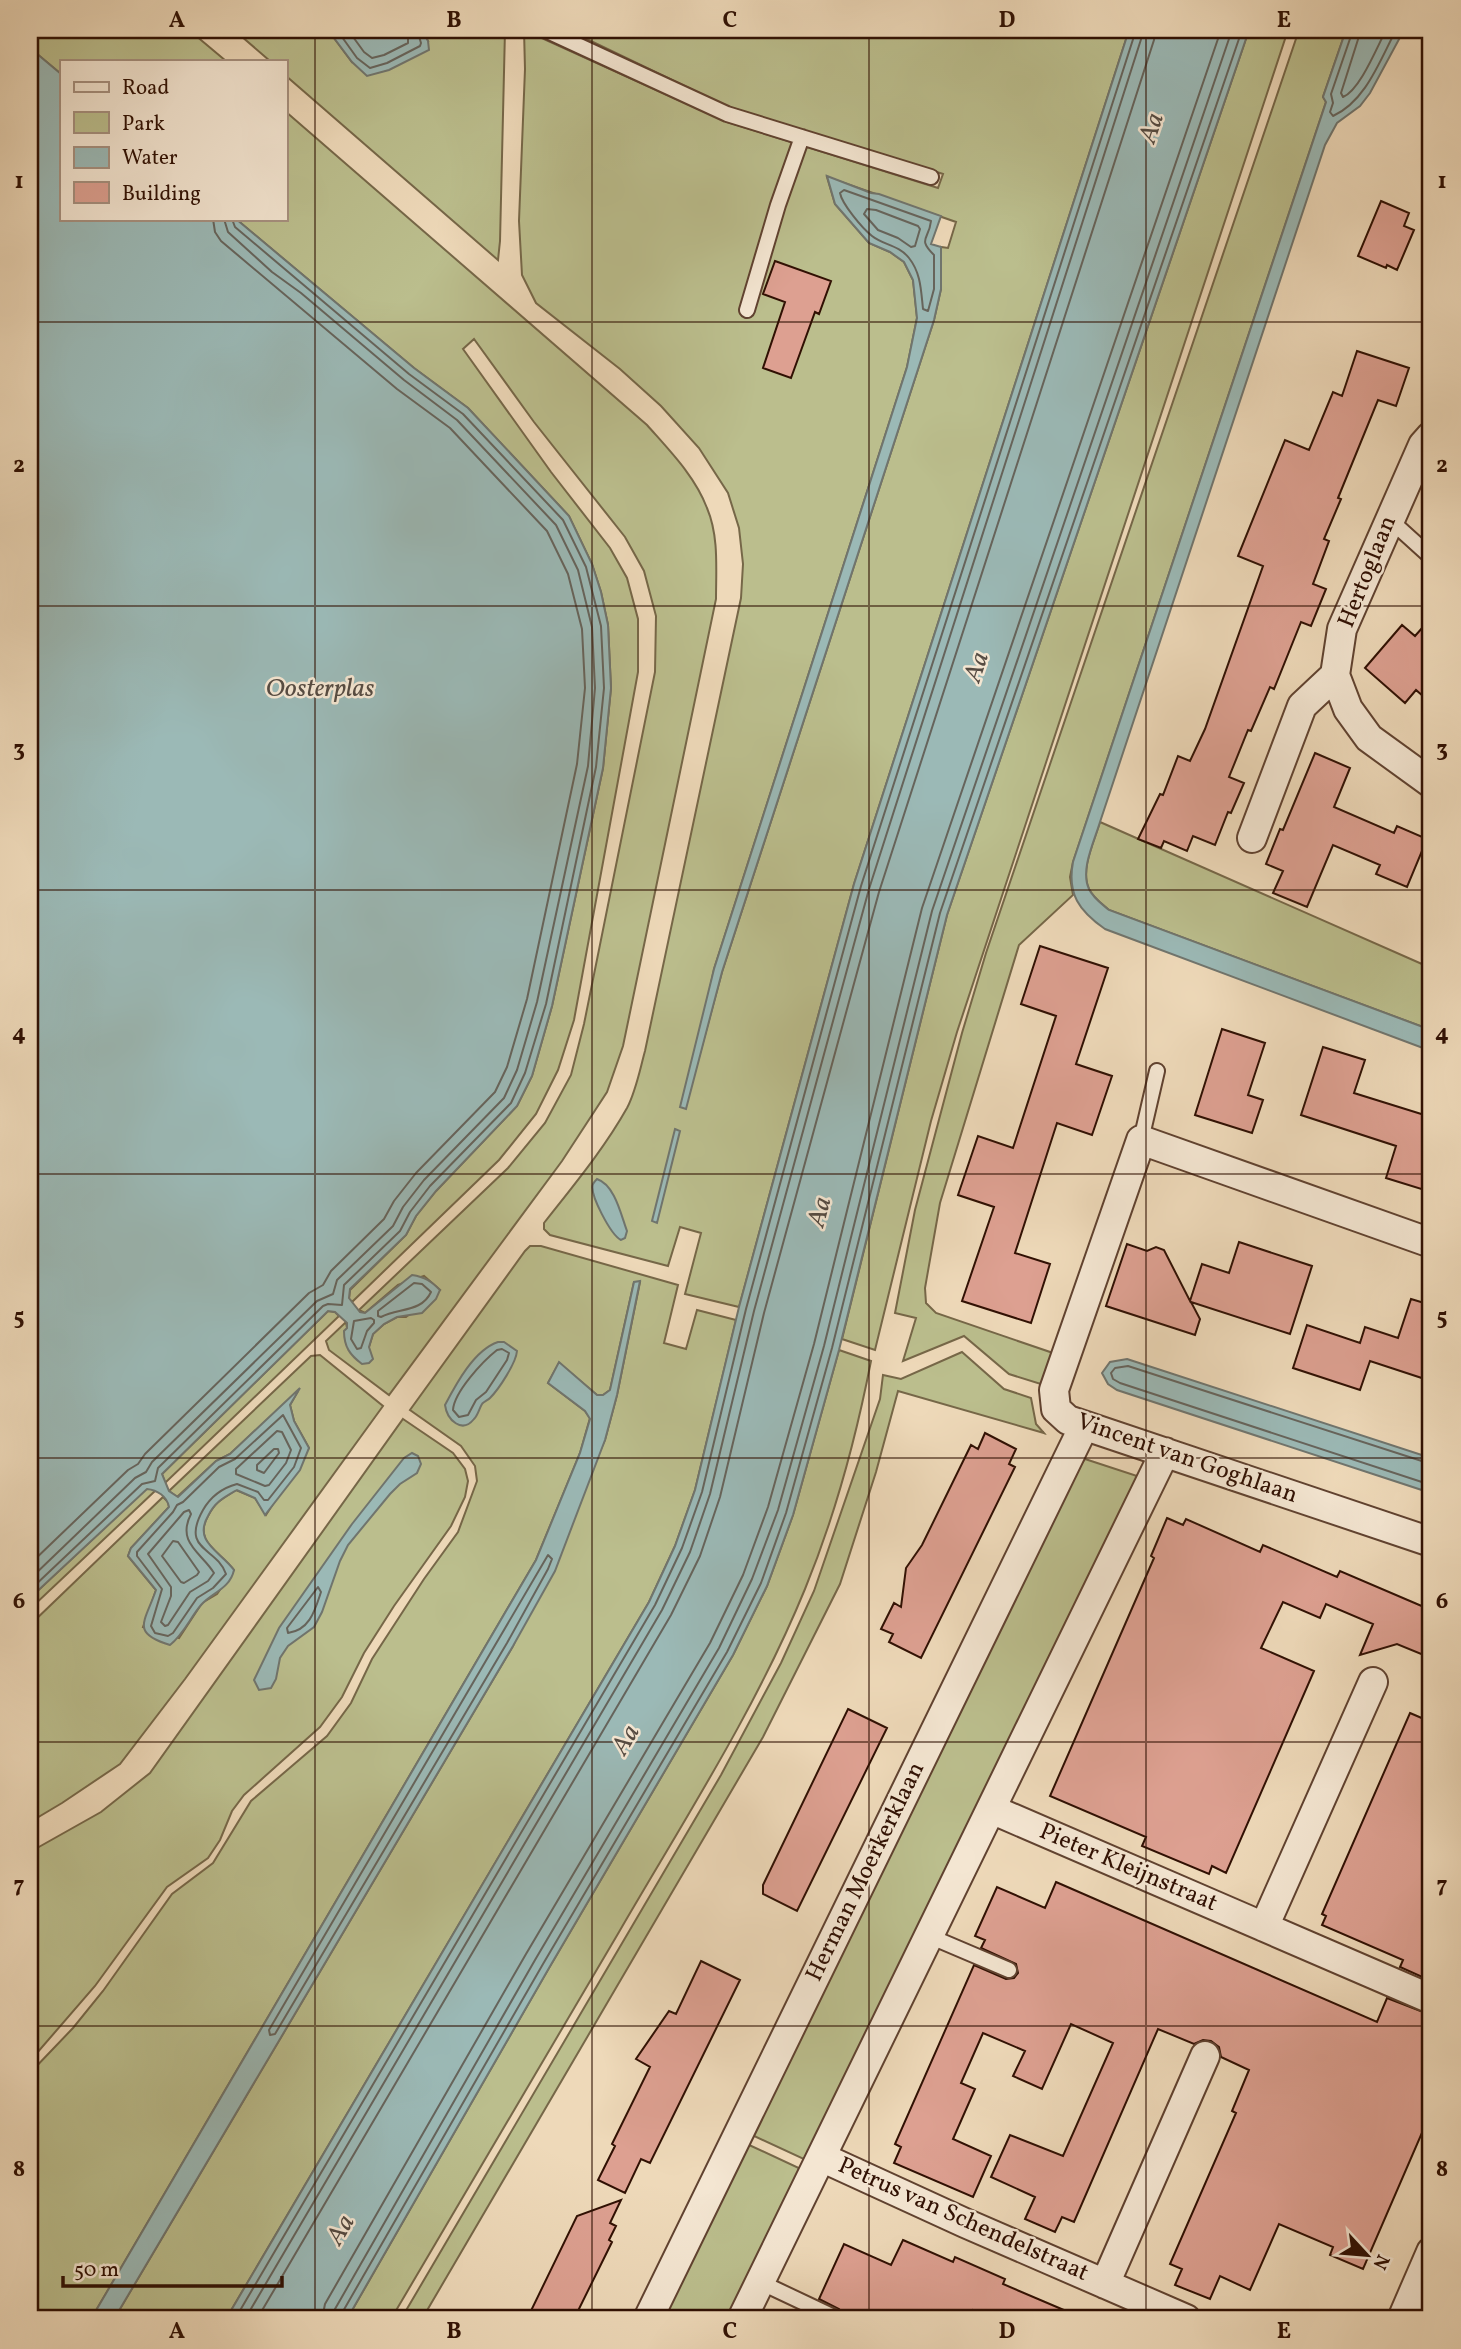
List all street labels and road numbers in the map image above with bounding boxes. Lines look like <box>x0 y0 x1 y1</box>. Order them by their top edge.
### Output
street label: Hertoglaan <box>1330 511 1406 633</box>
street label: Vincent van Goghlaan <box>1072 1405 1302 1513</box>
street label: Herman Moerkerklaan <box>798 1756 934 1988</box>
street label: Pieter Kleijnstraat <box>1034 1815 1222 1921</box>
street label: Petrus van Schendelstraat <box>832 2149 1094 2291</box>

